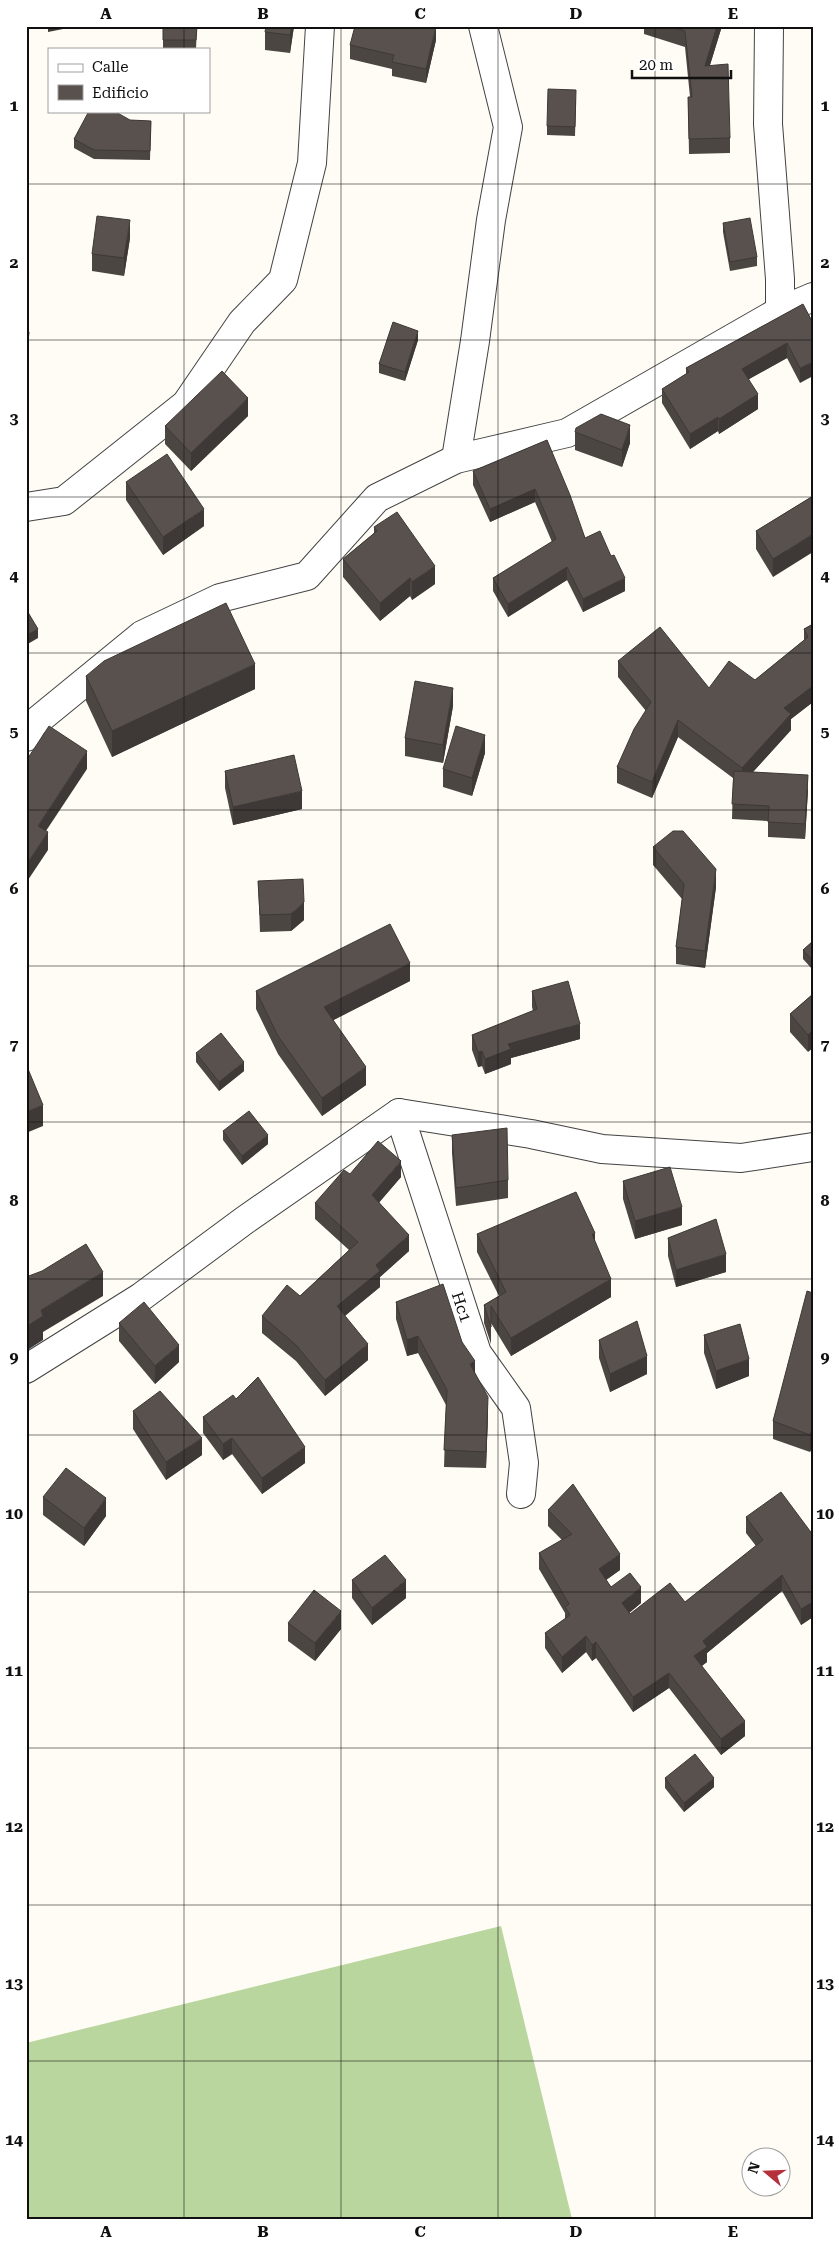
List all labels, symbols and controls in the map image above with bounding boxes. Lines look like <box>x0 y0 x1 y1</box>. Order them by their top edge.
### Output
text: A <box>100 4 112 23</box>
text: B <box>257 4 269 23</box>
text: C <box>414 4 426 23</box>
text: D <box>570 4 583 23</box>
text: E <box>728 4 738 23</box>
legend <box>48 48 210 112</box>
scale bar <box>632 48 730 80</box>
text: 20 m <box>639 56 674 74</box>
text: Calle <box>92 58 128 76</box>
text: Edificio <box>92 84 149 102</box>
text: 1 <box>10 96 19 115</box>
text: 1 <box>821 96 830 115</box>
text: 2 <box>10 253 19 272</box>
text: 2 <box>821 253 830 272</box>
text: 3 <box>10 409 19 428</box>
text: 3 <box>821 409 830 428</box>
text: 4 <box>10 566 19 585</box>
text: 4 <box>821 566 830 585</box>
text: 5 <box>10 722 19 741</box>
text: 5 <box>821 722 830 741</box>
text: 6 <box>10 879 19 898</box>
text: 6 <box>821 879 830 898</box>
text: 7 <box>10 1035 19 1054</box>
text: 7 <box>821 1035 830 1054</box>
text: 8 <box>10 1191 19 1210</box>
text: 8 <box>821 1191 830 1210</box>
street label: Hc1 <box>448 1289 476 1325</box>
text: 9 <box>10 1348 19 1367</box>
text: 9 <box>821 1348 830 1367</box>
text: 10 <box>5 1504 23 1523</box>
text: 10 <box>816 1504 834 1523</box>
text: 11 <box>5 1661 23 1680</box>
text: 11 <box>816 1661 834 1680</box>
text: 12 <box>5 1817 23 1836</box>
text: 12 <box>816 1817 834 1836</box>
text: 13 <box>5 1974 23 1993</box>
text: 13 <box>816 1974 834 1993</box>
text: 14 <box>5 2130 23 2149</box>
text: 14 <box>816 2130 834 2149</box>
north arrow <box>742 2148 792 2198</box>
text: N <box>744 2160 763 2175</box>
text: A <box>100 2222 112 2241</box>
text: B <box>257 2222 269 2241</box>
text: C <box>414 2222 426 2241</box>
text: D <box>570 2222 583 2241</box>
text: E <box>728 2222 738 2241</box>

